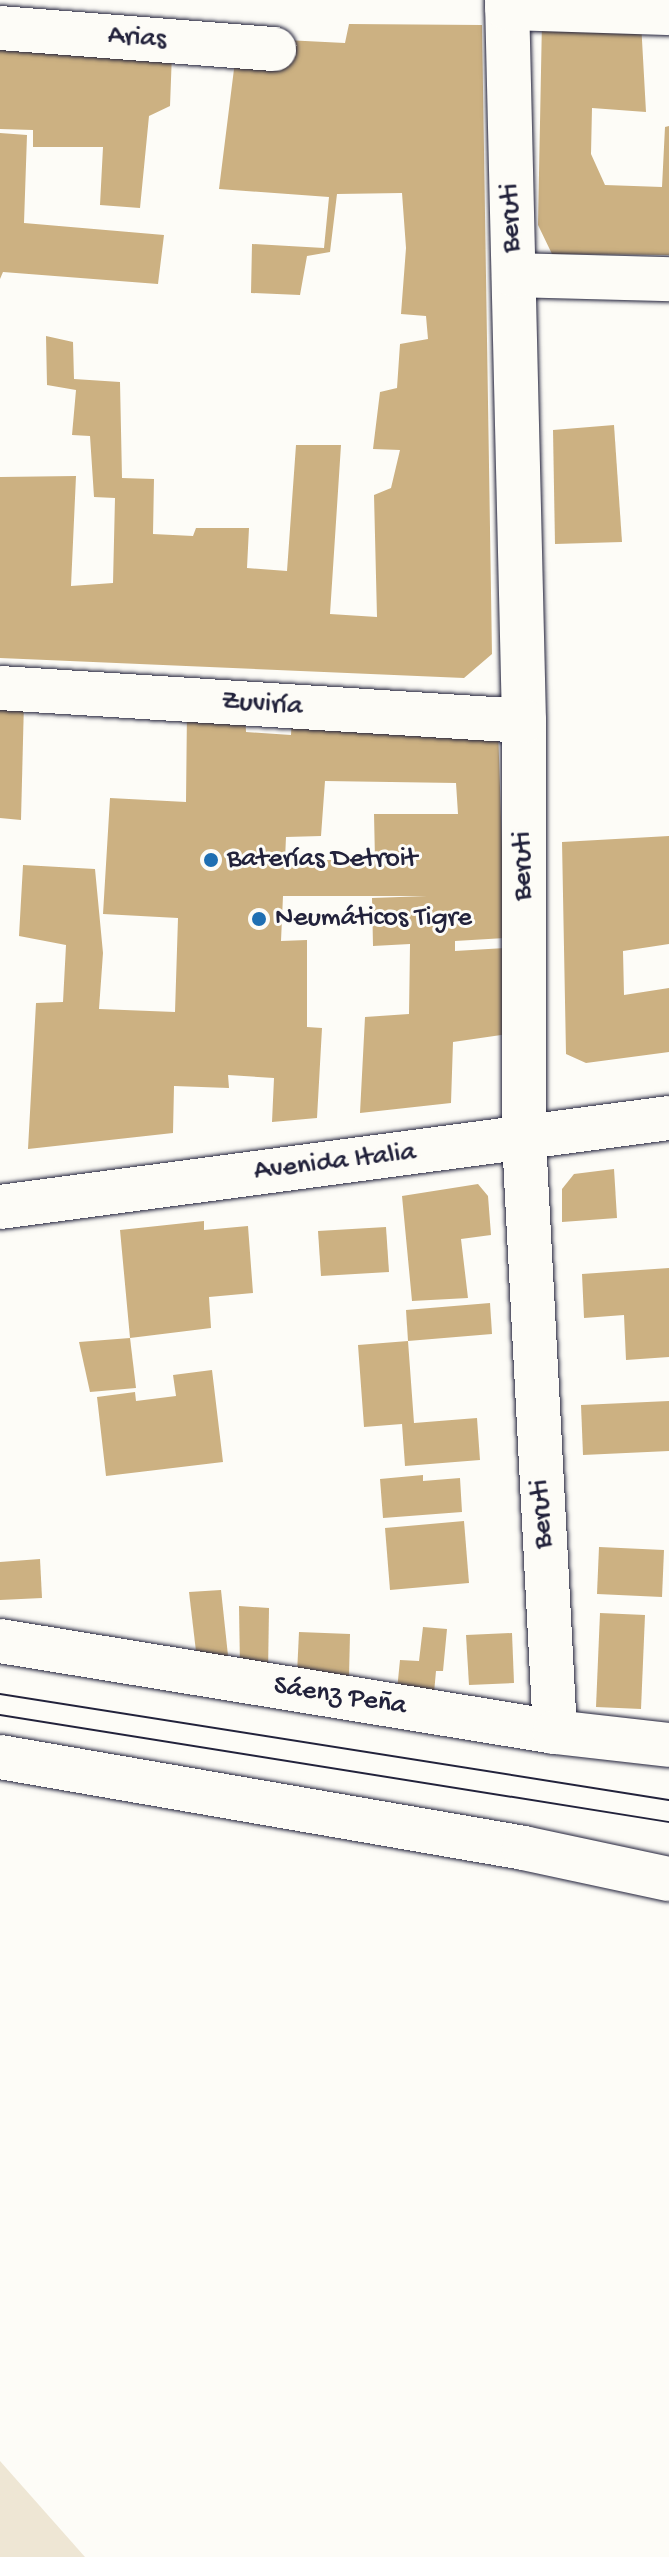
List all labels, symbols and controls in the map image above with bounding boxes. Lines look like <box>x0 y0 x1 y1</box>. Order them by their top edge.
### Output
street label: Arias <box>107 20 167 58</box>
street label: Beruti <box>495 183 529 253</box>
street label: Zuviría <box>220 685 304 725</box>
street label: Beruti <box>507 831 541 901</box>
place label: Baterías Detroit <box>227 843 417 877</box>
marker: Baterías Detroit <box>202 851 220 869</box>
place label: Neumáticos Tigre <box>275 902 472 936</box>
marker: Neumáticos Tigre <box>250 910 268 928</box>
street label: Avenida Italia <box>252 1136 418 1190</box>
street label: Beruti <box>524 1479 562 1549</box>
street label: Sáenz Peña <box>271 1670 409 1724</box>

